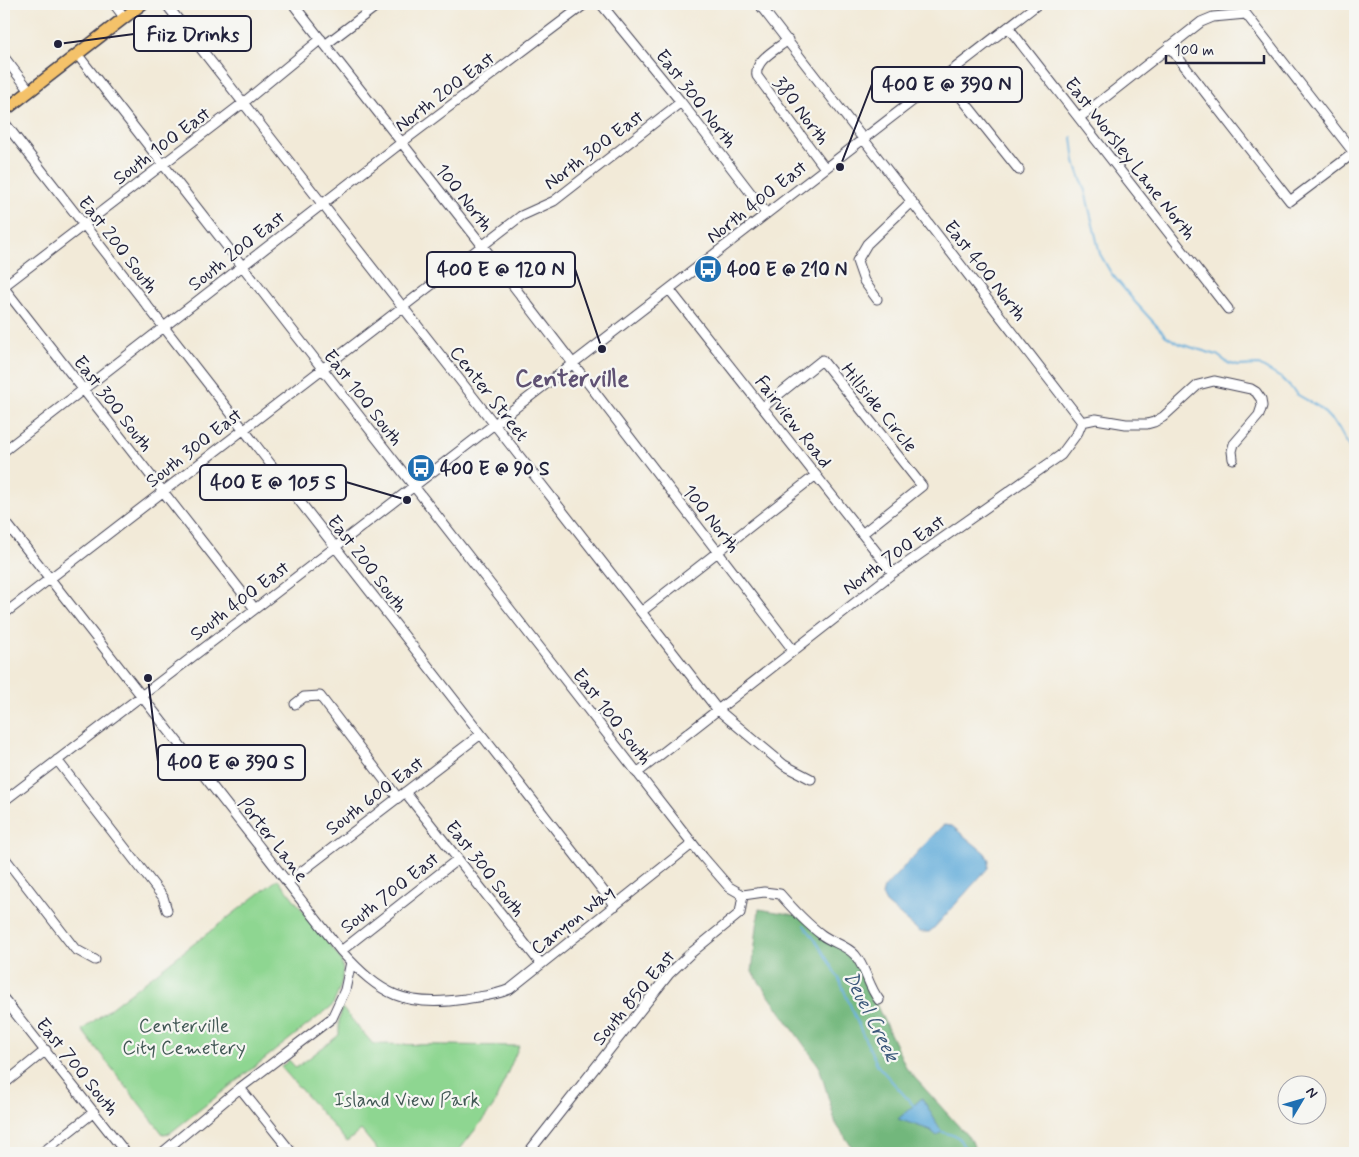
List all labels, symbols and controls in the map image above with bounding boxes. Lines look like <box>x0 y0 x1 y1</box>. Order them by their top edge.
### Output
callout: Fiiz Drinks <box>134 16 251 51</box>
text: Fiiz Drinks <box>147 22 240 49</box>
scale bar <box>1166 32 1264 64</box>
text: 100 m <box>1174 41 1214 61</box>
street label: East 300 North <box>649 44 742 153</box>
street label: North 200 East <box>390 46 500 138</box>
callout: 400 E @ 390 N <box>872 67 1022 102</box>
street label: 380 North <box>767 72 835 150</box>
text: 400 E @ 390 N <box>882 72 1012 99</box>
street label: East Worsley Lane North <box>1058 72 1201 245</box>
street label: South 100 East <box>108 101 216 191</box>
street label: North 300 East <box>539 104 649 196</box>
street label: North 400 East <box>701 155 812 249</box>
street label: 100 North <box>429 159 498 237</box>
street label: East 200 South <box>72 191 164 299</box>
street label: South 200 East <box>183 205 291 297</box>
street label: East 400 North <box>938 215 1032 326</box>
callout: 400 E @ 120 N <box>427 252 575 287</box>
bus stop icon: 400 E @ 210 N <box>693 254 723 284</box>
text: 400 E @ 120 N <box>437 257 565 284</box>
place label: 400 E @ 210 N <box>727 258 847 283</box>
street label: Center Street <box>444 341 534 447</box>
street label: East 100 South <box>317 345 408 451</box>
street label: East 300 South <box>67 351 158 457</box>
street label: Hillside Circle <box>835 358 923 458</box>
district label: Centerville <box>515 364 629 395</box>
street label: Fairview Road <box>749 370 837 474</box>
street label: South 300 East <box>141 403 247 494</box>
bus stop icon: 400 E @ 90 S <box>406 453 436 483</box>
place label: 400 E @ 90 S <box>440 457 550 482</box>
callout: 400 E @ 105 S <box>200 465 346 500</box>
text: 400 E @ 105 S <box>210 470 336 497</box>
street label: 100 North <box>676 480 745 558</box>
street label: North 700 East <box>837 509 950 601</box>
street label: East 200 South <box>321 510 413 618</box>
street label: South 400 East <box>185 556 295 647</box>
street label: East 100 South <box>566 664 657 770</box>
callout: 400 E @ 390 S <box>158 745 305 780</box>
text: 400 E @ 390 S <box>167 750 295 777</box>
street label: South 600 East <box>321 751 429 841</box>
street label: Porter Lane <box>232 792 314 887</box>
street label: East 300 South <box>439 816 530 922</box>
street label: South 700 East <box>335 847 444 940</box>
street label: Canyon Way <box>526 880 620 961</box>
street label: South 850 East <box>587 945 681 1051</box>
water label: Deuel Creek <box>836 967 906 1068</box>
street label: East 700 South <box>30 1013 124 1121</box>
park label: Centerville City Cemetery <box>122 1014 246 1061</box>
north arrow <box>1276 1074 1326 1124</box>
text: N <box>1301 1083 1321 1102</box>
park label: Island View Park <box>334 1088 480 1113</box>

